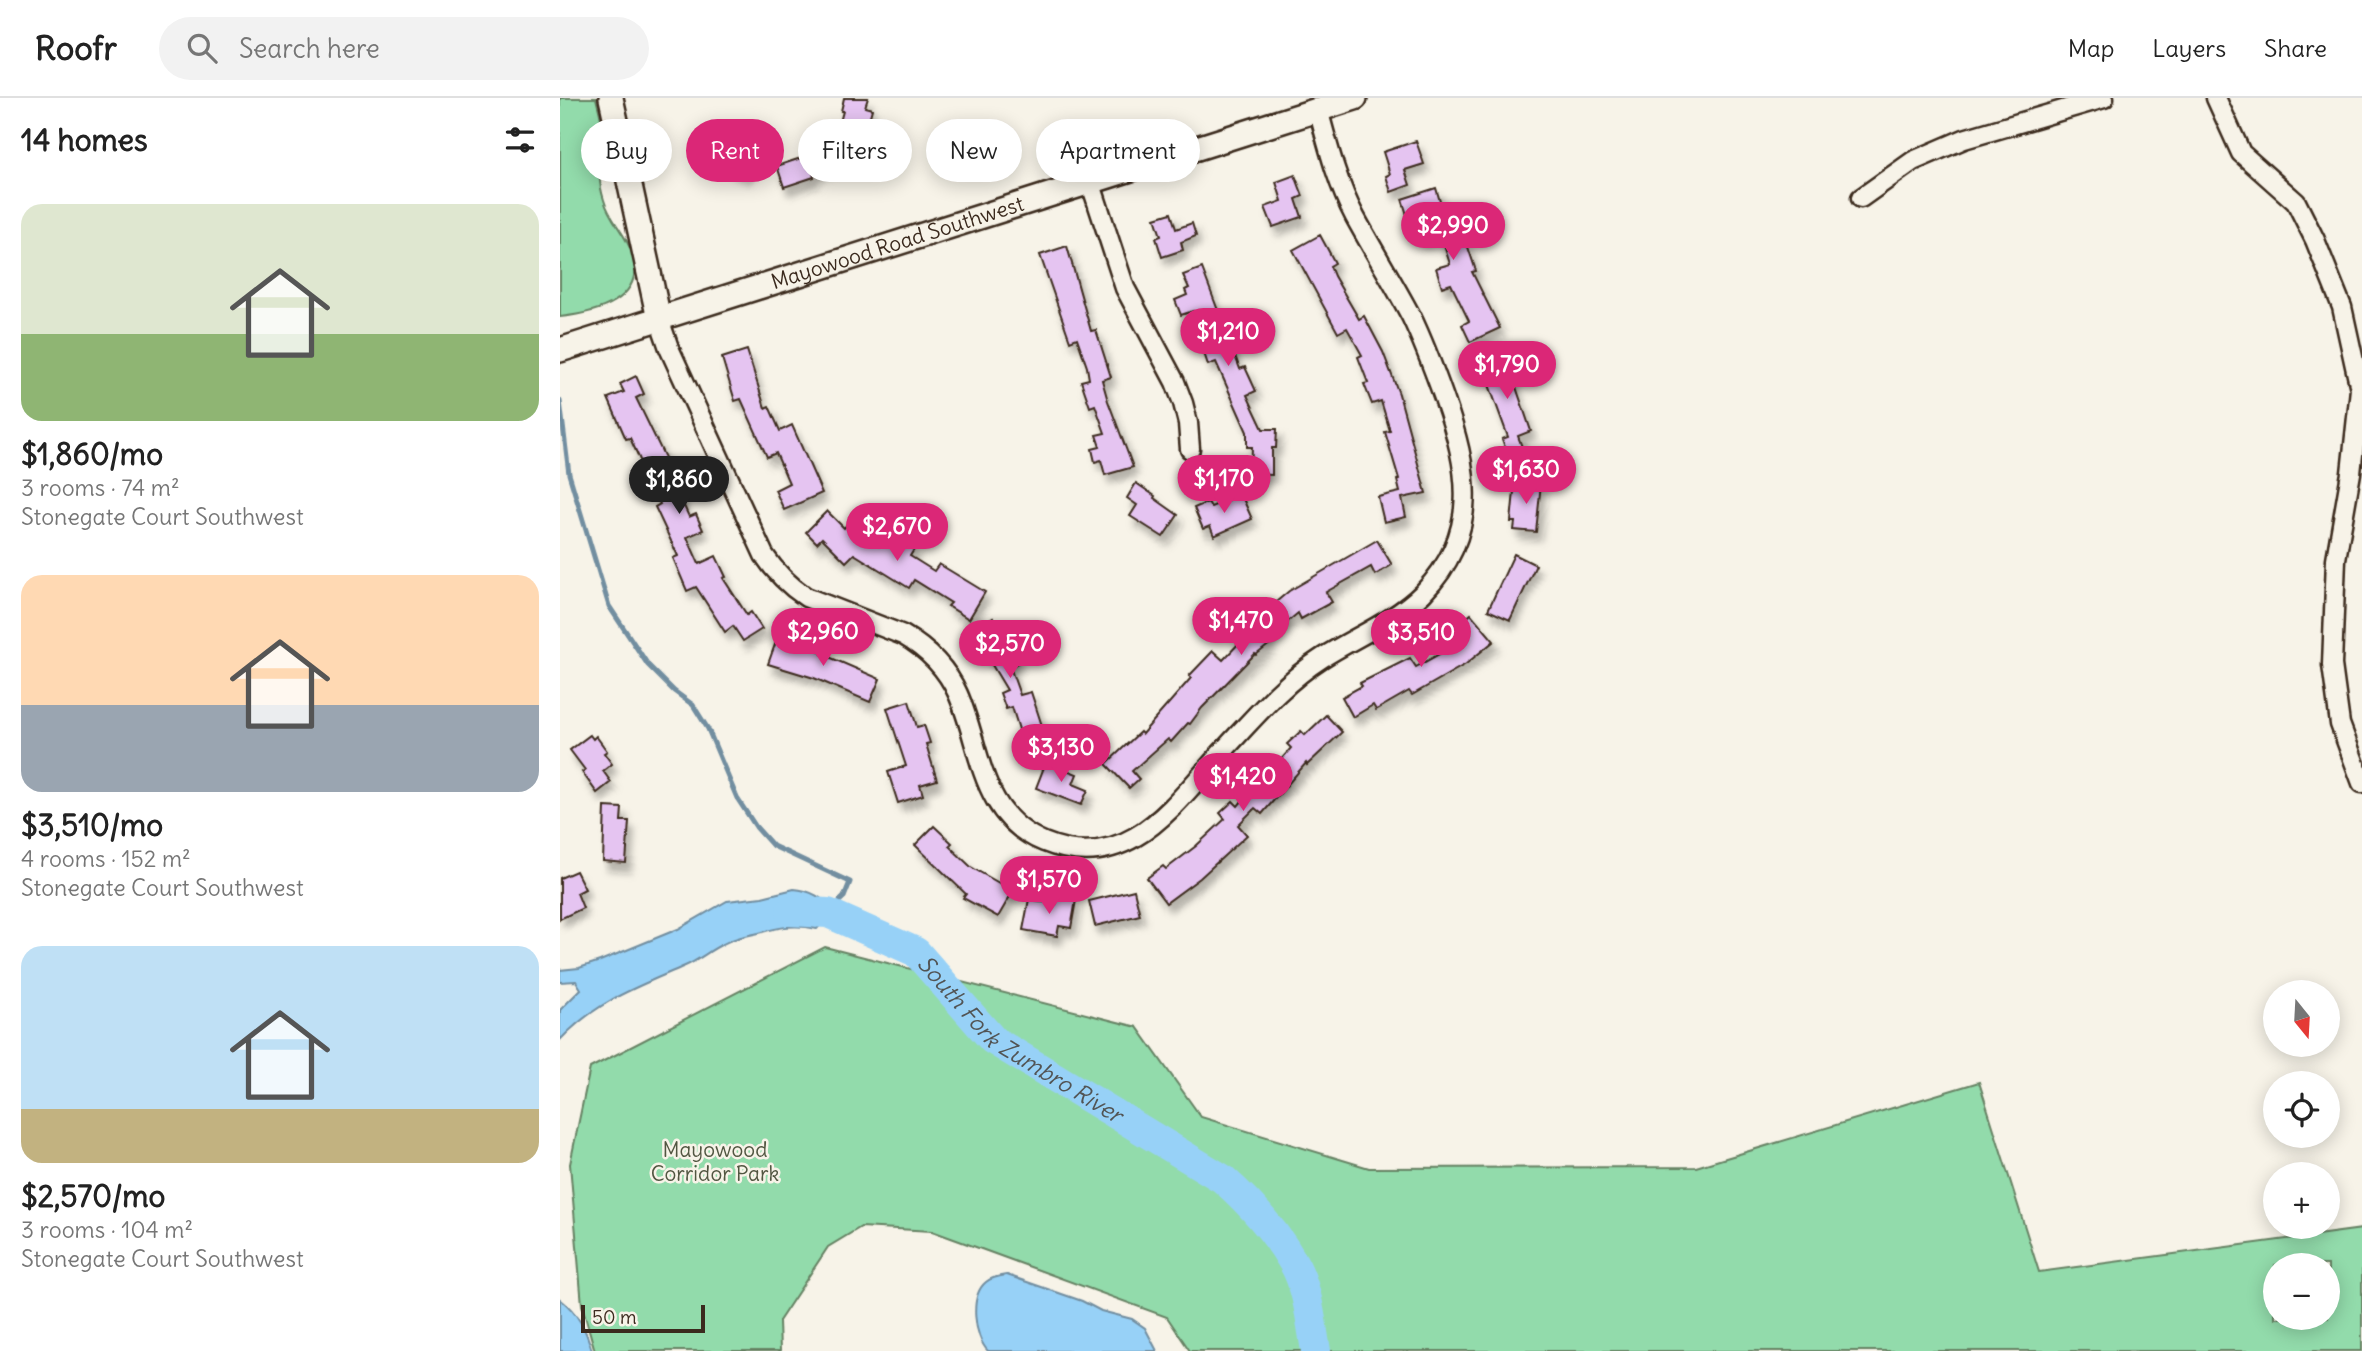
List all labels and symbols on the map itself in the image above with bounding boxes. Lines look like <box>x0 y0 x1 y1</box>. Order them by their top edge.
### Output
street label: Mayowood Road Southwest <box>768 190 1027 295</box>
pin: $2,990 <box>1396 202 1510 262</box>
pin: $1,210 <box>1171 308 1285 368</box>
pin: $1,790 <box>1450 342 1564 401</box>
pin: $1,630 <box>1469 446 1583 506</box>
pin: $1,860 <box>622 456 736 516</box>
pin: $1,170 <box>1167 456 1281 515</box>
pin: $2,670 <box>840 504 954 563</box>
pin: $1,470 <box>1184 598 1298 657</box>
pin: $2,960 <box>766 608 880 668</box>
pin: $3,510 <box>1364 610 1478 669</box>
pin: $2,570 <box>953 620 1067 680</box>
pin: $3,130 <box>1004 724 1118 784</box>
pin: $1,420 <box>1186 754 1300 813</box>
pin: $1,570 <box>992 856 1106 916</box>
water label: South Fork Zumbro River <box>912 949 1131 1130</box>
north arrow <box>2263 980 2340 1057</box>
park label: Mayowood Corridor Park <box>651 1136 779 1187</box>
scale bar <box>581 1302 705 1334</box>

